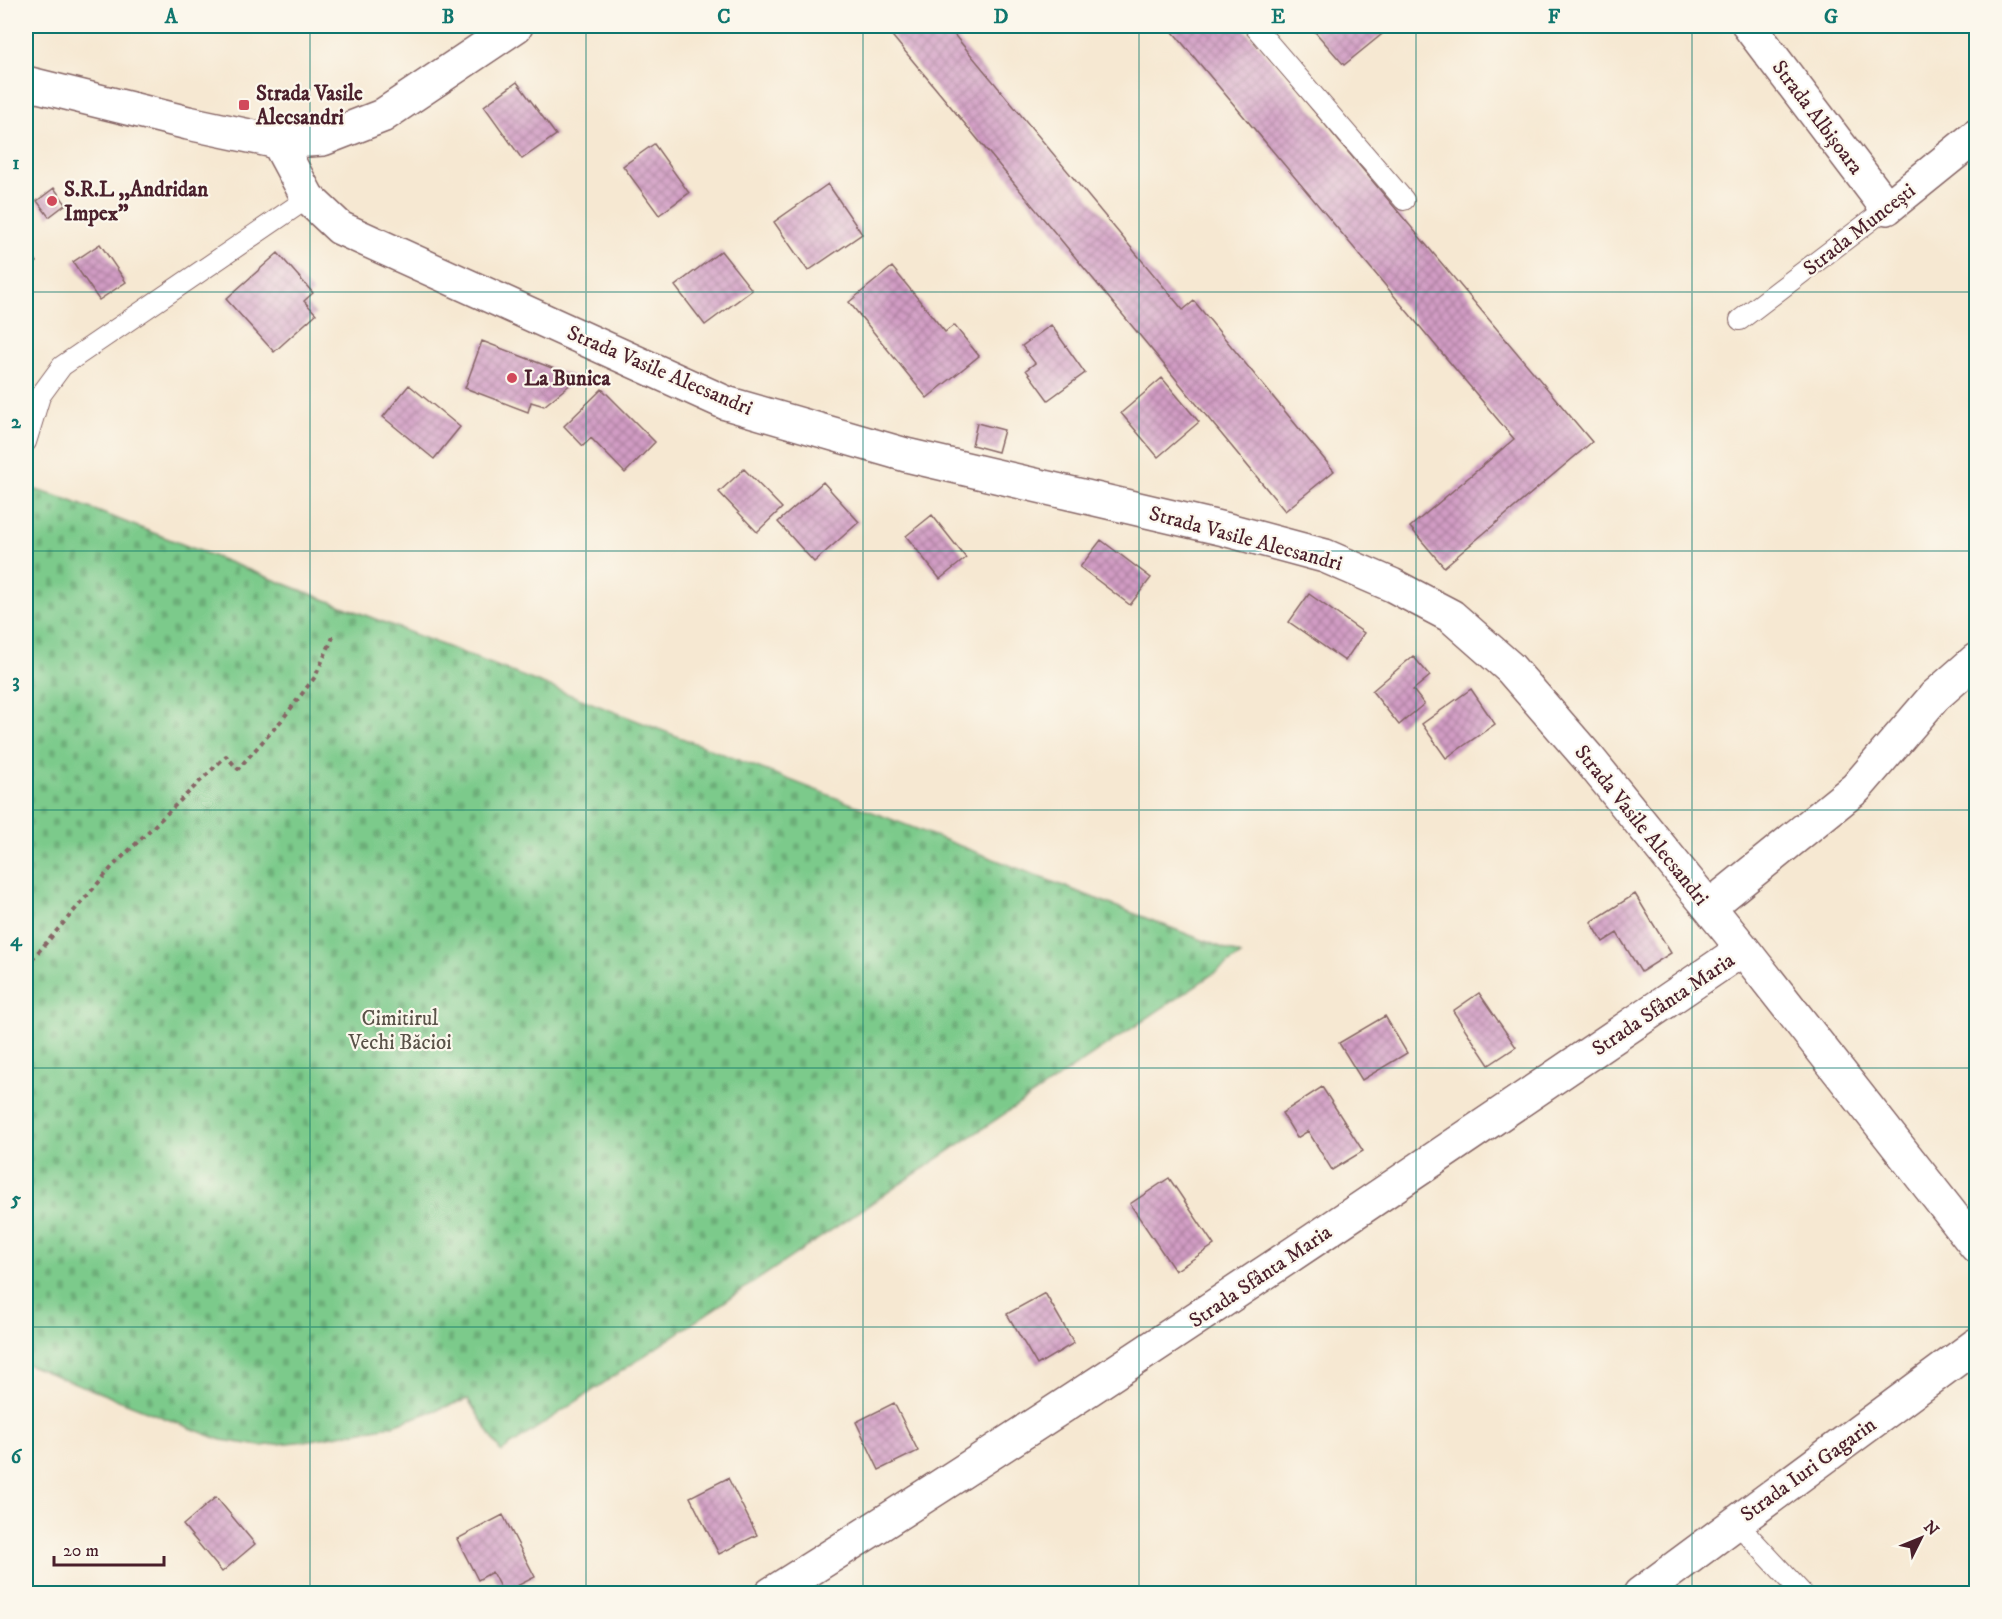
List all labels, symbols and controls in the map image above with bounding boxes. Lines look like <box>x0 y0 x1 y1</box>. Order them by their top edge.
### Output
text: A <box>164 5 179 30</box>
text: B <box>442 5 454 30</box>
text: C <box>717 5 731 30</box>
text: D <box>994 5 1009 30</box>
text: E <box>1271 5 1285 30</box>
text: F <box>1548 5 1561 30</box>
text: G <box>1824 5 1838 30</box>
street label: Strada Albișoara <box>1766 55 1869 180</box>
place label: Strada Vasile Alecsandri <box>255 81 363 131</box>
marker: Strada Vasile Alecsandri <box>237 98 251 112</box>
text: 1 <box>12 151 20 176</box>
place label: S.R.L ,,Andridan Impex" <box>64 177 209 227</box>
street label: Strada Muncești <box>1798 178 1921 282</box>
marker: S.R.L ,,Andridan Impex" <box>45 194 59 208</box>
street label: Strada Vasile Alecsandri <box>563 320 756 422</box>
place label: La Bunica <box>524 366 611 392</box>
marker: La Bunica <box>505 371 519 385</box>
text: 2 <box>11 410 22 435</box>
street label: Strada Vasile Alecsandri <box>1146 501 1345 577</box>
text: 3 <box>12 669 20 694</box>
street label: Strada Vasile Alecsandri <box>1568 740 1714 911</box>
text: 4 <box>10 928 23 953</box>
street label: Strada Sfânta Maria <box>1587 948 1740 1062</box>
park label: Cimitirul Vechi Băcioi <box>347 1006 452 1056</box>
text: 5 <box>10 1187 21 1212</box>
street label: Strada Sfânta Maria <box>1184 1220 1337 1334</box>
street label: Strada Iuri Gagarin <box>1736 1412 1882 1528</box>
text: 6 <box>11 1445 23 1470</box>
north arrow <box>1891 1508 1951 1568</box>
text: N <box>1919 1517 1943 1540</box>
scale bar <box>54 1529 164 1567</box>
text: 20 m <box>63 1540 99 1562</box>

